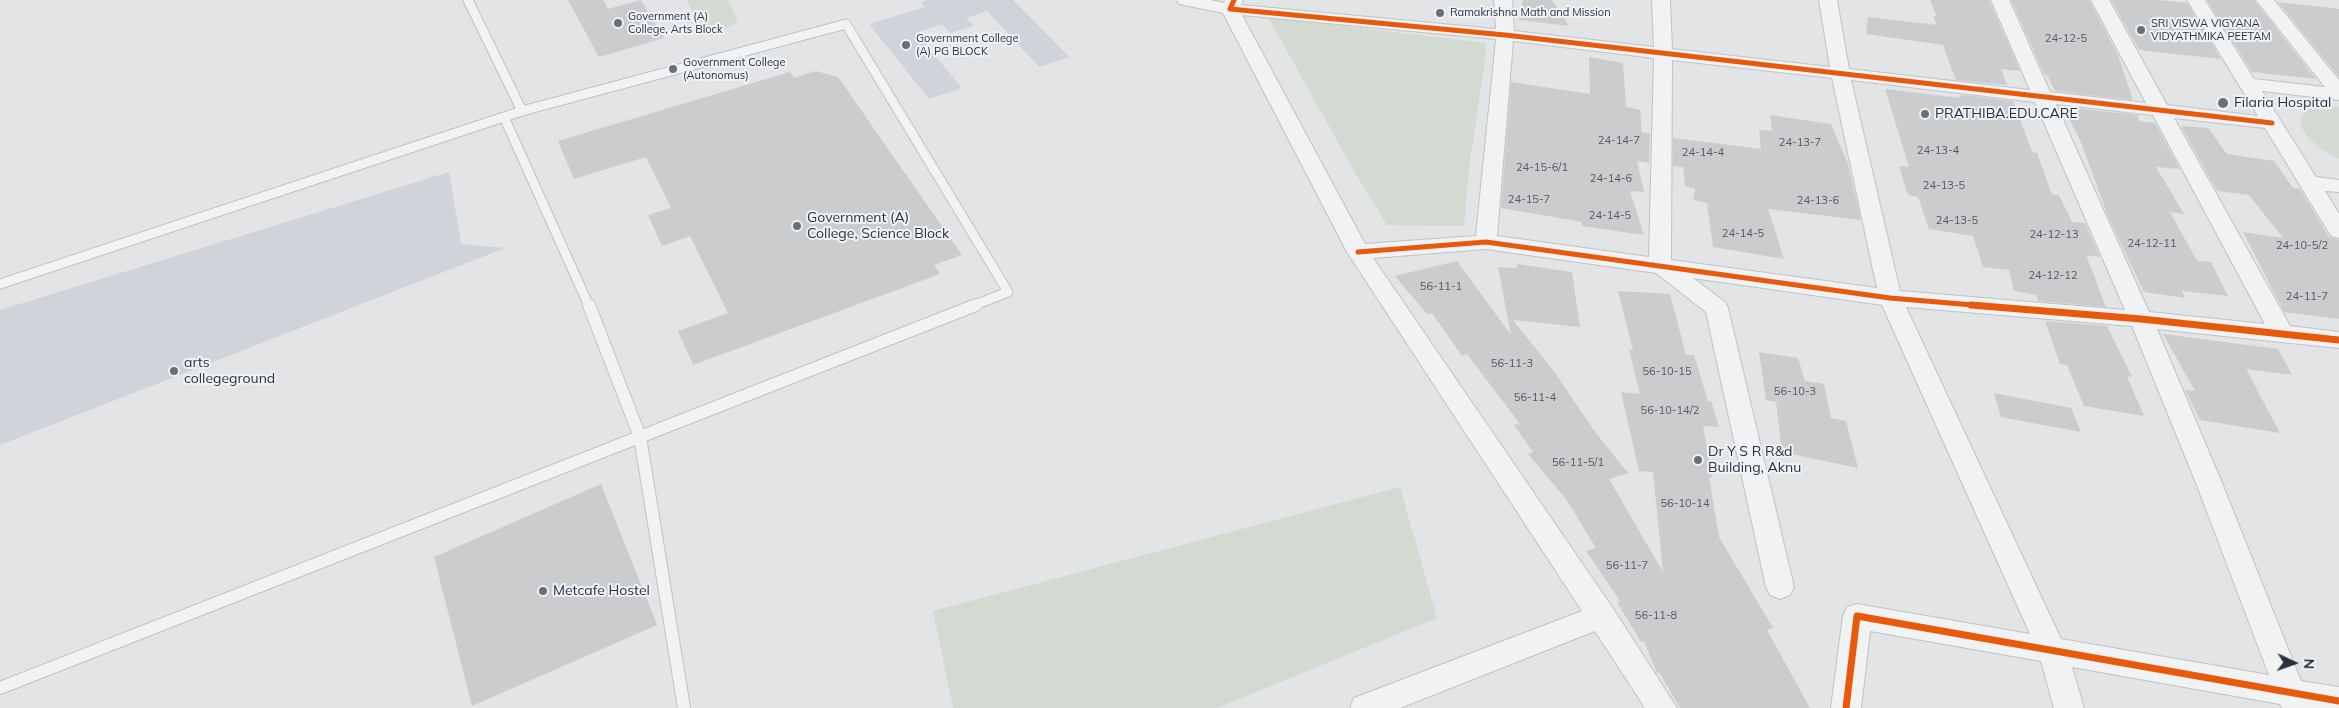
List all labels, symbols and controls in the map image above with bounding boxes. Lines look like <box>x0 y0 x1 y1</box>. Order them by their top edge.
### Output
place label: Ramakrishna Math and Mission <box>1450 6 1611 20</box>
marker: Ramakrishna Math and Mission <box>1434 7 1446 19</box>
place label: Government (A) College, Arts Block <box>628 10 723 36</box>
marker: Government (A) College, Arts Block <box>612 17 624 29</box>
place label: SRI VISWA VIGYANA VIDYATHMIKA PEETAM <box>2151 17 2271 43</box>
marker: SRI VISWA VIGYANA VIDYATHMIKA PEETAM <box>2135 24 2147 36</box>
place label: Government College (A) PG BLOCK <box>916 32 1018 58</box>
house number: 24-12-5 <box>2045 32 2087 46</box>
marker: Government College (A) PG BLOCK <box>900 39 912 51</box>
place label: Government College (Autonomus) <box>683 56 785 82</box>
marker: Government College (Autonomus) <box>667 63 679 75</box>
place label: Filaria Hospital <box>2234 95 2331 111</box>
marker: Filaria Hospital <box>2216 96 2230 110</box>
place label: PRATHIBA.EDU.CARE <box>1935 106 2078 122</box>
marker: PRATHIBA.EDU.CARE <box>1919 108 1931 120</box>
house number: 24-14-7 <box>1598 134 1640 148</box>
house number: 24-13-7 <box>1779 136 1821 150</box>
house number: 24-13-4 <box>1917 144 1959 158</box>
house number: 24-14-4 <box>1682 146 1724 160</box>
house number: 24-15-6/1 <box>1516 161 1568 175</box>
house number: 24-14-6 <box>1590 172 1632 186</box>
house number: 24-13-5 <box>1923 179 1965 193</box>
house number: 24-15-7 <box>1508 193 1550 207</box>
house number: 24-13-6 <box>1797 194 1839 208</box>
house number: 24-14-5 <box>1589 209 1631 223</box>
place label: Government (A) College, Science Block <box>807 210 949 242</box>
house number: 24-13-5 <box>1936 214 1978 228</box>
marker: Government (A) College, Science Block <box>791 220 803 232</box>
house number: 24-14-5 <box>1722 227 1764 241</box>
house number: 24-12-13 <box>2029 228 2079 242</box>
house number: 24-12-11 <box>2127 237 2177 251</box>
house number: 24-10-5/2 <box>2276 239 2328 253</box>
house number: 24-12-12 <box>2028 269 2078 283</box>
house number: 56-11-1 <box>1420 280 1462 294</box>
house number: 24-11-7 <box>2286 290 2328 304</box>
place label: arts collegeground <box>184 355 275 388</box>
house number: 56-11-3 <box>1491 357 1533 371</box>
marker: arts collegeground <box>168 365 180 377</box>
house number: 56-10-15 <box>1642 365 1692 379</box>
house number: 56-10-3 <box>1774 385 1816 399</box>
house number: 56-11-4 <box>1514 391 1556 405</box>
house number: 56-10-14/2 <box>1641 404 1699 418</box>
place label: Dr Y S R R&d Building, Aknu <box>1708 444 1801 477</box>
marker: Dr Y S R R&d Building, Aknu <box>1692 454 1704 466</box>
house number: 56-11-5/1 <box>1552 456 1604 470</box>
house number: 56-10-14 <box>1660 497 1710 511</box>
house number: 56-11-7 <box>1606 559 1648 573</box>
place label: Metcafe Hostel <box>553 583 650 599</box>
marker: Metcafe Hostel <box>537 585 549 597</box>
house number: 56-11-8 <box>1635 609 1677 623</box>
north arrow <box>2269 638 2319 688</box>
text: N <box>2300 658 2318 670</box>

